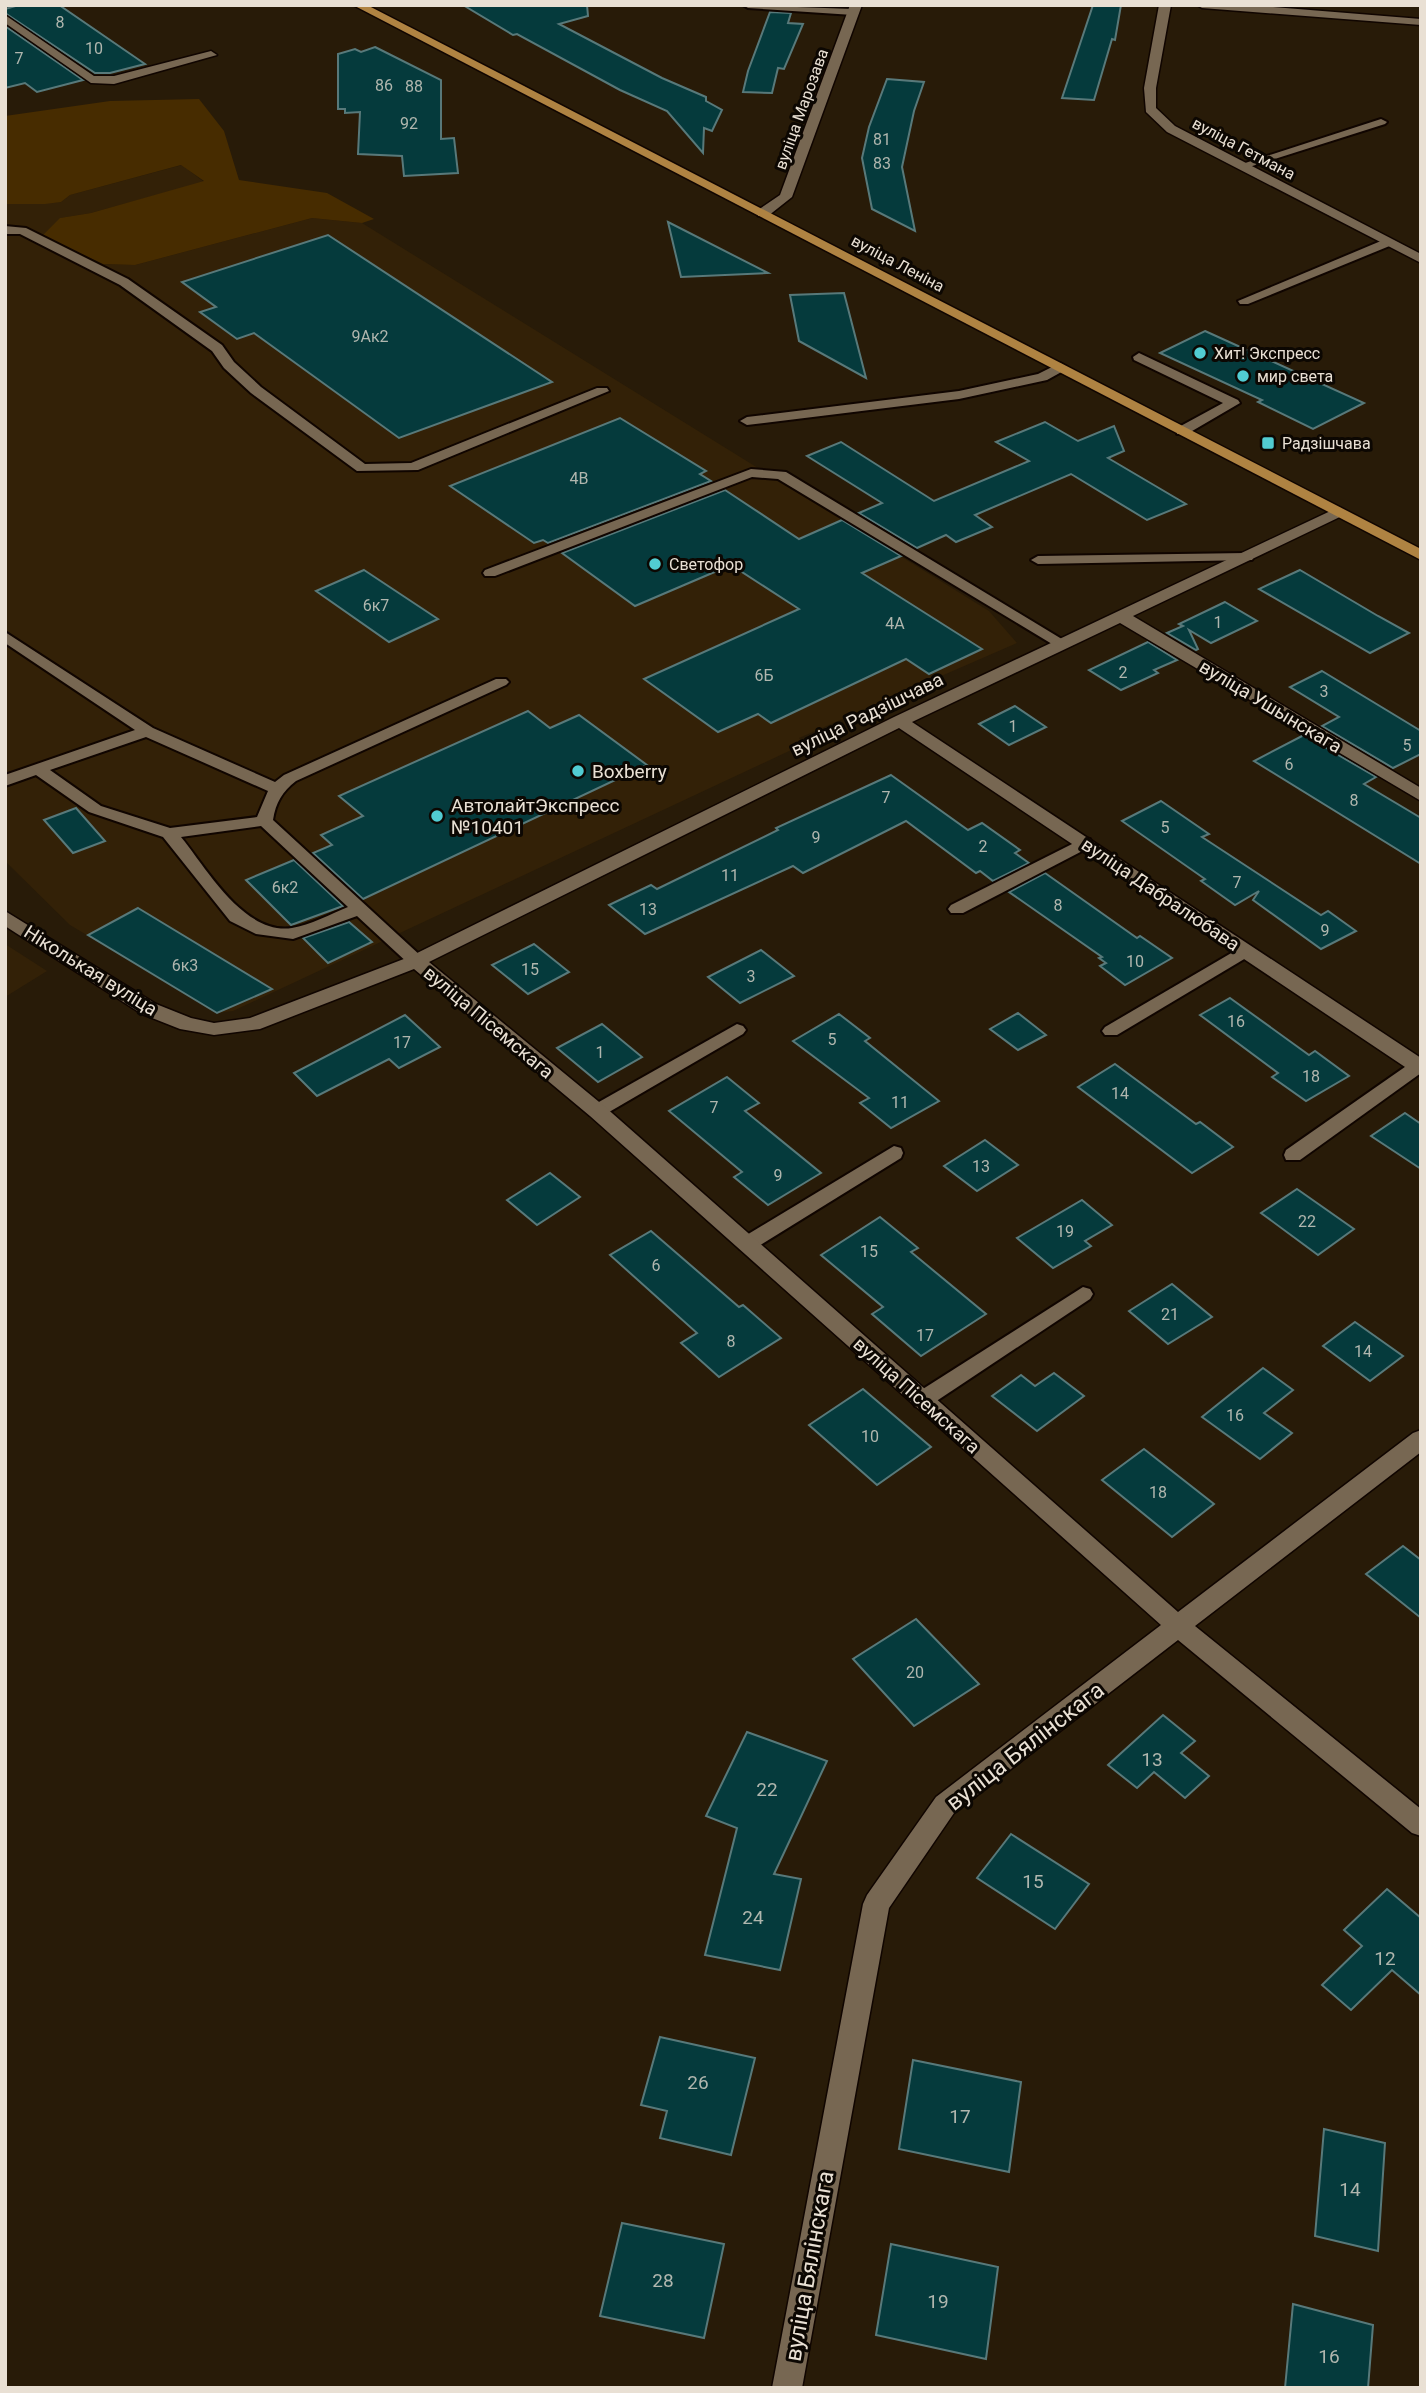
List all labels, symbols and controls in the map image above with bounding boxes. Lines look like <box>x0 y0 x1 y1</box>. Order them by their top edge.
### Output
house number: 8 <box>56 13 65 32</box>
house number: 10 <box>85 39 103 58</box>
street label: вуліца Марозава <box>771 46 832 172</box>
house number: 7 <box>15 49 24 68</box>
house number: 86 <box>375 76 393 95</box>
house number: 88 <box>405 77 423 96</box>
street label: вуліца Гетмана <box>1189 113 1298 184</box>
house number: 92 <box>400 114 418 133</box>
house number: 81 <box>873 130 891 149</box>
house number: 83 <box>873 154 891 173</box>
street label: вуліца Леніна <box>848 231 947 296</box>
house number: 9Ак2 <box>351 327 389 346</box>
place label: Хит! Экспресс <box>1214 344 1320 363</box>
marker: Хит! Экспресс <box>1192 345 1208 361</box>
place label: мир света <box>1257 367 1333 386</box>
marker: мир света <box>1235 368 1251 384</box>
place label: Радзішчава <box>1282 434 1371 453</box>
marker: Радзішчава <box>1260 435 1276 451</box>
house number: 4В <box>570 469 589 488</box>
place label: Светофор <box>669 555 743 574</box>
marker: Светофор <box>647 556 663 572</box>
house number: 6к7 <box>363 596 389 615</box>
house number: 1 <box>1214 613 1223 632</box>
house number: 4А <box>885 614 905 633</box>
street label: вуліца Ушынскага <box>1195 655 1346 758</box>
house number: 2 <box>1119 663 1128 682</box>
house number: 6Б <box>754 666 774 685</box>
street label: вуліца Радзішчава <box>787 668 947 761</box>
house number: 3 <box>1320 682 1329 701</box>
house number: 1 <box>1009 717 1018 736</box>
house number: 5 <box>1403 736 1412 755</box>
house number: 6 <box>1285 755 1294 774</box>
place label: Boxberry <box>592 760 667 783</box>
marker: Boxberry <box>570 763 586 779</box>
house number: 7 <box>882 788 891 807</box>
house number: 8 <box>1350 791 1359 810</box>
place label: АвтолайтЭкспресс №10401 <box>451 794 620 839</box>
marker: АвтолайтЭкспресс №10401 <box>429 808 445 824</box>
house number: 5 <box>1161 818 1170 837</box>
house number: 9 <box>812 828 821 847</box>
street label: вуліца Дабралюбава <box>1077 833 1244 956</box>
house number: 2 <box>979 837 988 856</box>
house number: 11 <box>721 866 739 885</box>
house number: 7 <box>1233 873 1242 892</box>
house number: 6к2 <box>272 878 298 897</box>
house number: 8 <box>1054 896 1063 915</box>
house number: 13 <box>639 900 657 919</box>
street label: Ніколькая вуліца <box>20 920 162 1021</box>
house number: 9 <box>1321 921 1330 940</box>
house number: 10 <box>1126 952 1144 971</box>
house number: 6к3 <box>172 956 198 975</box>
house number: 15 <box>521 960 539 979</box>
street label: вуліца Пісемскага <box>419 961 558 1083</box>
house number: 3 <box>747 967 756 986</box>
house number: 16 <box>1227 1012 1245 1031</box>
house number: 5 <box>828 1030 837 1049</box>
house number: 17 <box>393 1033 411 1052</box>
house number: 1 <box>596 1043 605 1062</box>
house number: 18 <box>1302 1067 1320 1086</box>
house number: 14 <box>1111 1084 1129 1103</box>
house number: 11 <box>891 1093 909 1112</box>
house number: 7 <box>710 1098 719 1117</box>
house number: 13 <box>972 1157 990 1176</box>
house number: 9 <box>774 1166 783 1185</box>
house number: 22 <box>1298 1212 1316 1231</box>
house number: 19 <box>1056 1222 1074 1241</box>
house number: 15 <box>860 1242 878 1261</box>
house number: 6 <box>652 1256 661 1275</box>
house number: 21 <box>1161 1305 1179 1324</box>
house number: 17 <box>916 1326 934 1345</box>
house number: 8 <box>727 1332 736 1351</box>
street label: вуліца Пісемскага <box>849 1332 985 1458</box>
house number: 14 <box>1354 1342 1372 1361</box>
house number: 16 <box>1226 1406 1244 1425</box>
house number: 10 <box>861 1427 879 1446</box>
house number: 18 <box>1149 1483 1167 1502</box>
house number: 20 <box>906 1663 924 1682</box>
street label: вуліца Бялінскага <box>941 1676 1110 1816</box>
house number: 13 <box>1141 1748 1163 1771</box>
house number: 22 <box>756 1778 778 1801</box>
house number: 15 <box>1022 1870 1044 1893</box>
house number: 24 <box>742 1906 764 1929</box>
house number: 12 <box>1374 1947 1396 1970</box>
house number: 26 <box>687 2071 709 2094</box>
house number: 17 <box>949 2105 971 2128</box>
street label: вуліца Бялінскага <box>779 2169 840 2363</box>
house number: 14 <box>1339 2178 1361 2201</box>
house number: 28 <box>652 2269 674 2292</box>
house number: 19 <box>927 2290 949 2313</box>
house number: 16 <box>1318 2345 1340 2368</box>

